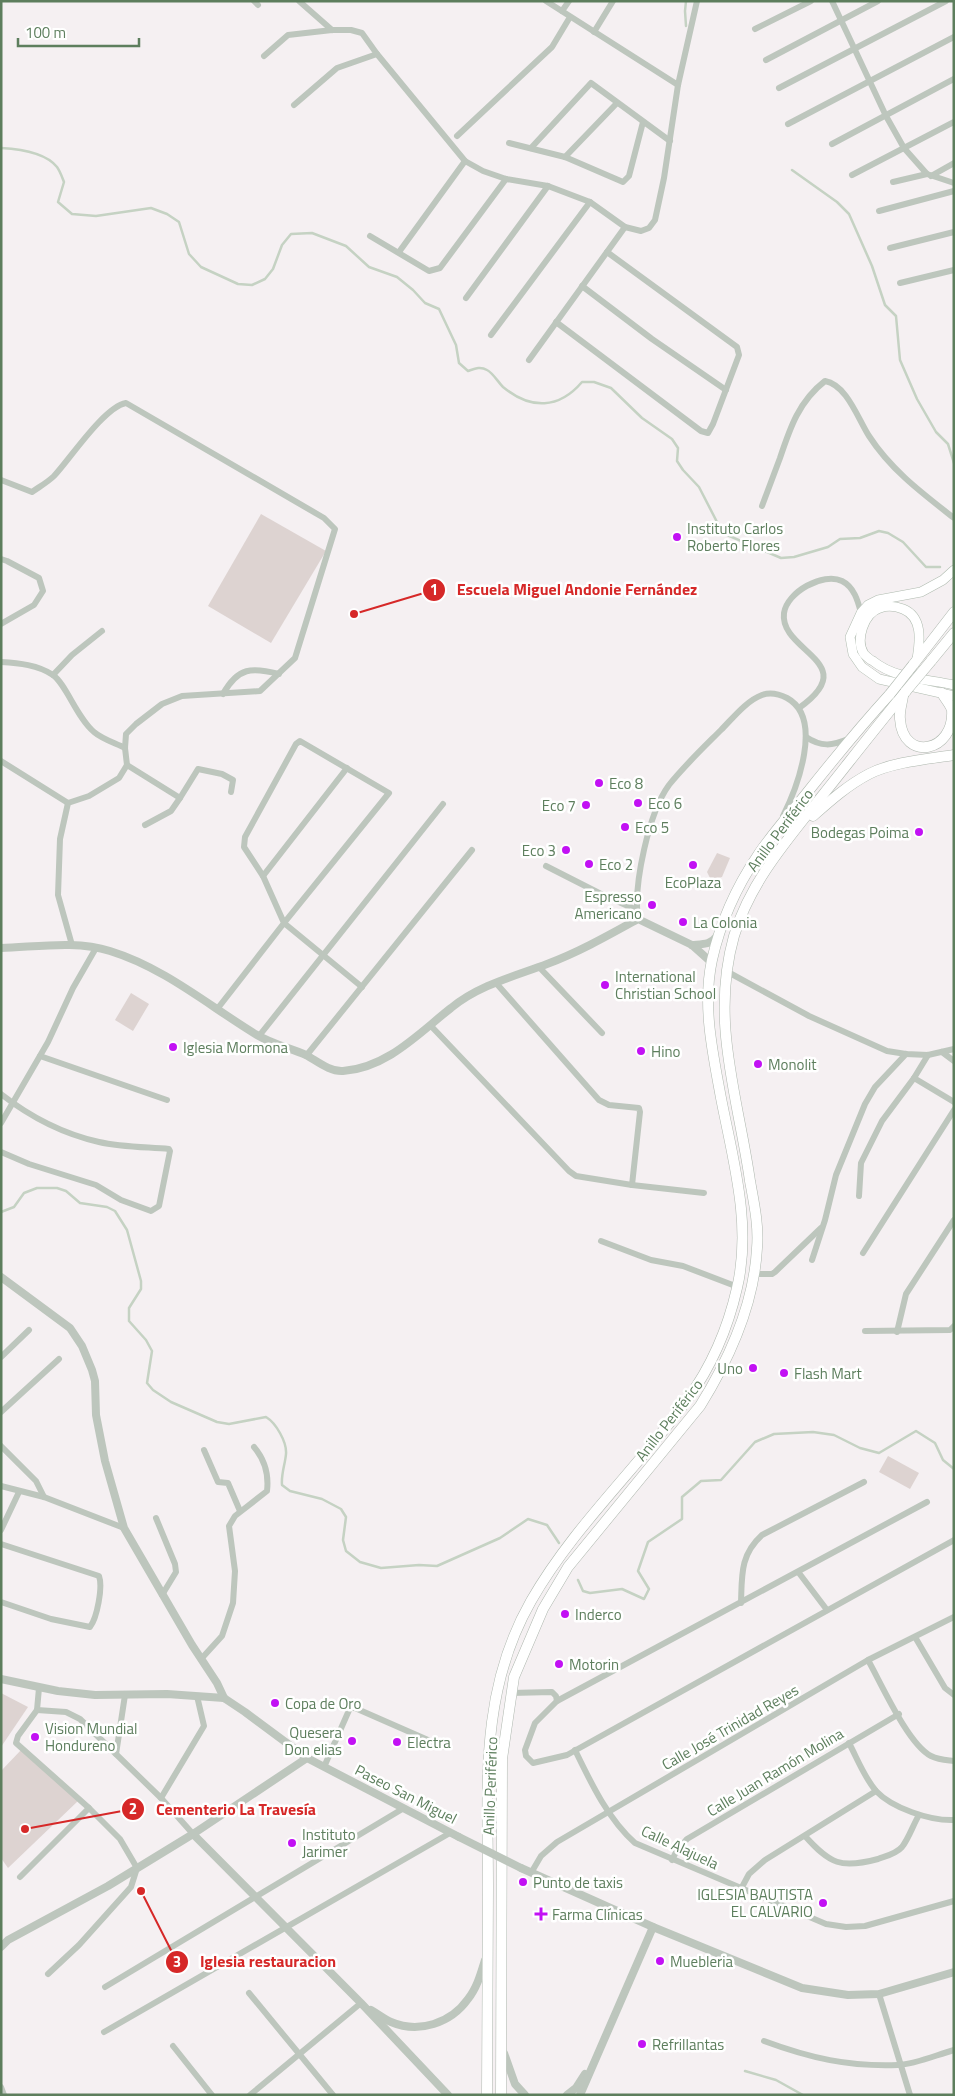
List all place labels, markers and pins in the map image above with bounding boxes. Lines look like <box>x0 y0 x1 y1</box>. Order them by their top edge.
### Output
place label: Instituto Carlos Roberto Flores <box>687 517 783 557</box>
marker: Instituto Carlos Roberto Flores <box>671 531 683 543</box>
callout: Escuela Miguel Andonie Fernández <box>421 574 707 605</box>
place label: Eco 8 <box>609 772 643 795</box>
marker: Eco 8 <box>593 777 605 789</box>
place label: Eco 6 <box>648 792 682 815</box>
place label: Eco 7 <box>542 794 576 817</box>
marker: Eco 6 <box>632 797 644 809</box>
marker: Eco 7 <box>580 799 592 811</box>
place label: Eco 5 <box>635 816 669 839</box>
marker: Eco 5 <box>619 821 631 833</box>
place label: Bodegas Poima <box>811 821 909 844</box>
marker: Bodegas Poima <box>913 826 925 838</box>
place label: Eco 3 <box>522 839 556 862</box>
marker: Eco 3 <box>560 844 572 856</box>
place label: Eco 2 <box>599 853 633 876</box>
marker: Eco 2 <box>583 858 595 870</box>
marker: EcoPlaza <box>687 859 699 871</box>
place label: EcoPlaza <box>665 871 722 894</box>
place label: Espresso Americano <box>574 885 642 925</box>
marker: Espresso Americano <box>646 899 658 911</box>
place label: La Colonia <box>693 911 758 934</box>
marker: La Colonia <box>677 916 689 928</box>
place label: International Christian School <box>615 965 716 1005</box>
marker: International Christian School <box>599 979 611 991</box>
place label: Iglesia Mormona <box>183 1036 289 1059</box>
place label: Hino <box>651 1040 680 1063</box>
marker: Iglesia Mormona <box>167 1041 179 1053</box>
marker: Hino <box>635 1045 647 1057</box>
place label: Monolit <box>768 1053 817 1076</box>
marker: Monolit <box>752 1058 764 1070</box>
place label: Uno <box>717 1357 743 1380</box>
marker: Uno <box>747 1362 759 1374</box>
place label: Flash Mart <box>794 1362 863 1385</box>
marker: Flash Mart <box>778 1367 790 1379</box>
place label: Inderco <box>575 1603 622 1626</box>
marker: Inderco <box>559 1608 571 1620</box>
place label: Motorin <box>569 1653 619 1676</box>
marker: Motorin <box>553 1658 565 1670</box>
place label: Copa de Oro <box>285 1692 361 1715</box>
marker: Copa de Oro <box>269 1697 281 1709</box>
place label: Vision Mundial Hondureno <box>45 1717 137 1757</box>
place label: Quesera Don elias <box>284 1721 342 1761</box>
marker: Vision Mundial Hondureno <box>29 1731 41 1743</box>
place label: Electra <box>407 1731 451 1754</box>
marker: Quesera Don elias <box>346 1735 358 1747</box>
marker: Electra <box>391 1736 403 1748</box>
callout: Cementerio La Travesía <box>121 1794 326 1825</box>
place label: Instituto Jarimer <box>302 1823 356 1863</box>
marker: Instituto Jarimer <box>286 1837 298 1849</box>
place label: Punto de taxis <box>533 1871 623 1894</box>
marker: Punto de taxis <box>517 1876 529 1888</box>
place label: IGLESIA BAUTISTA EL CALVARIO <box>697 1883 813 1923</box>
marker: IGLESIA BAUTISTA EL CALVARIO <box>817 1897 829 1909</box>
place label: Farma Clínicas <box>552 1903 643 1926</box>
marker: Farma Clínicas <box>534 1907 548 1921</box>
callout: Iglesia restauracion <box>164 1946 346 1977</box>
place label: Muebleria <box>670 1950 734 1973</box>
marker: Muebleria <box>654 1955 666 1967</box>
place label: Refrillantas <box>652 2033 724 2056</box>
marker: Refrillantas <box>636 2038 648 2050</box>

